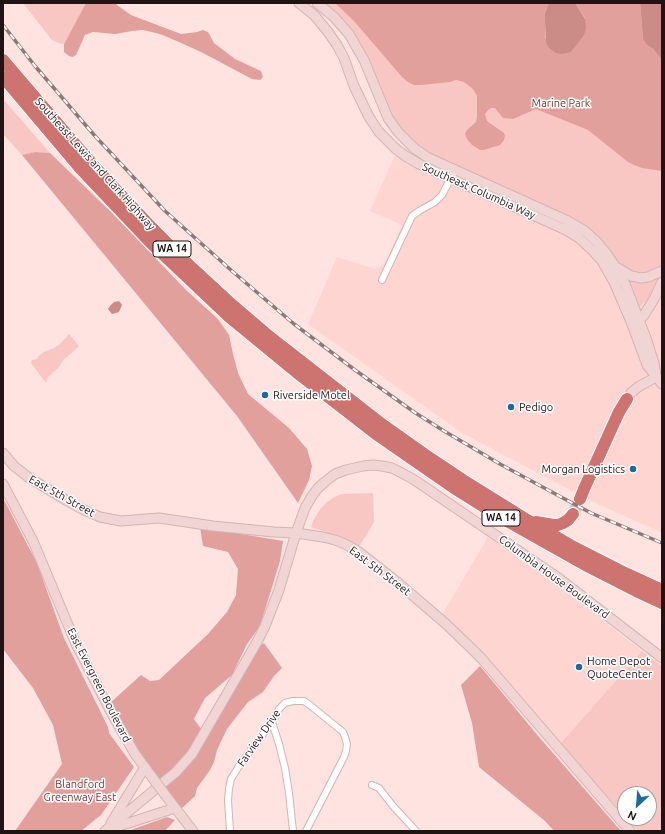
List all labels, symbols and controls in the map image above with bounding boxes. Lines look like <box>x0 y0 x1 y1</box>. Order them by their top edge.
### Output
street label: Southeast Lewis and Clark Highway <box>32 95 158 233</box>
park label: Marine Park <box>532 96 590 110</box>
street label: Southeast Columbia Way <box>420 160 538 222</box>
road number: WA 14 <box>153 241 191 257</box>
place label: Riverside Motel <box>273 388 350 402</box>
marker: Riverside Motel <box>260 390 270 400</box>
place label: Pedigo <box>519 400 553 414</box>
marker: Pedigo <box>506 402 516 412</box>
place label: Morgan Logistics <box>541 462 625 476</box>
marker: Morgan Logistics <box>628 464 638 474</box>
street label: East 5th Street <box>27 472 97 520</box>
road number: WA 14 <box>482 510 520 526</box>
street label: Columbia House Boulevard <box>496 533 612 621</box>
street label: East 5th Street <box>347 544 413 598</box>
street label: East Evergreen Boulevard <box>64 626 134 744</box>
place label: Home Depot QuoteCenter <box>587 654 652 680</box>
marker: Home Depot QuoteCenter <box>574 662 584 672</box>
street label: Farview Drive <box>234 707 284 769</box>
park label: Blandford Greenway East <box>44 777 116 803</box>
north arrow <box>617 786 657 826</box>
text: N <box>626 809 639 823</box>

